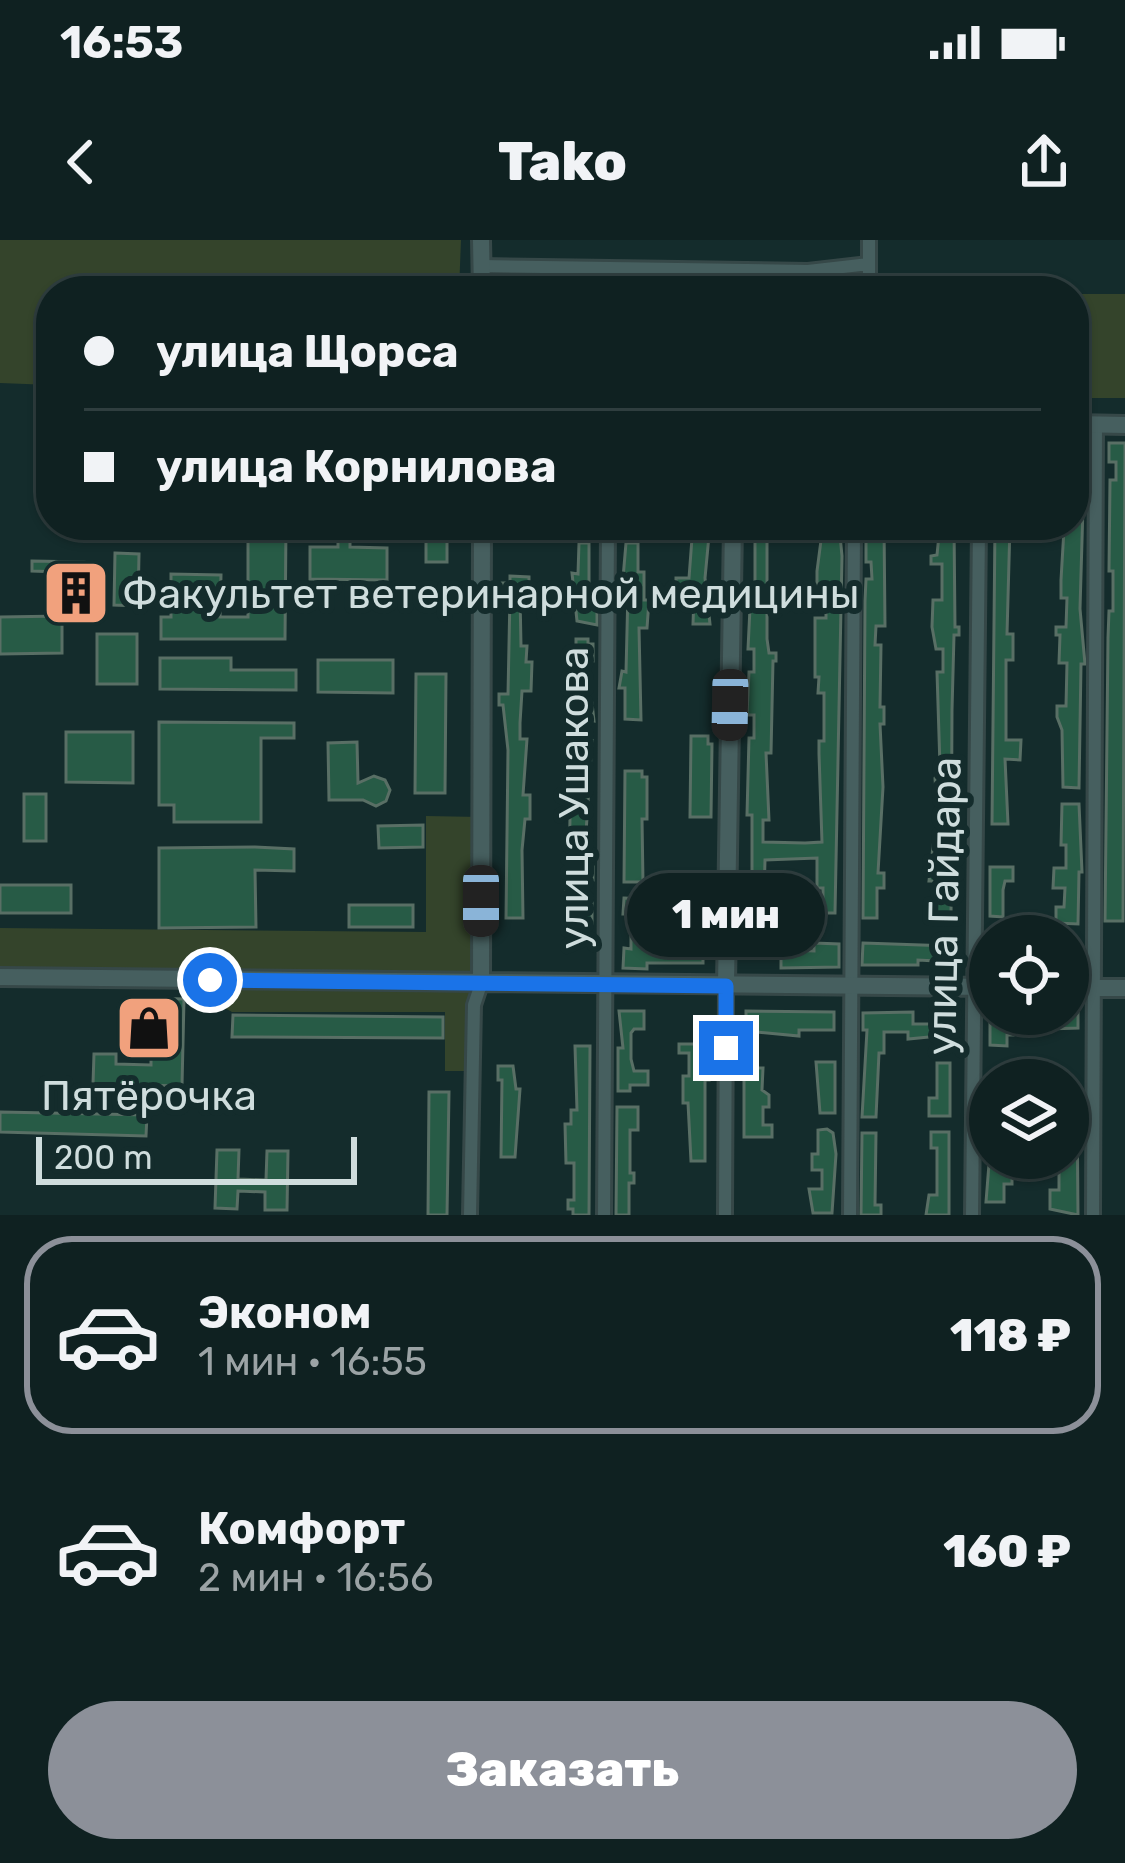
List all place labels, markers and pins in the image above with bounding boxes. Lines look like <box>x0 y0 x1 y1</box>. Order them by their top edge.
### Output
building icon: Факультет ветеринарной медицины <box>41 558 111 628</box>
place label: Факультет ветеринарной медицины <box>122 569 859 619</box>
shop icon: Пятёрочка <box>114 993 184 1063</box>
place label: Пятёрочка <box>41 1071 257 1121</box>

